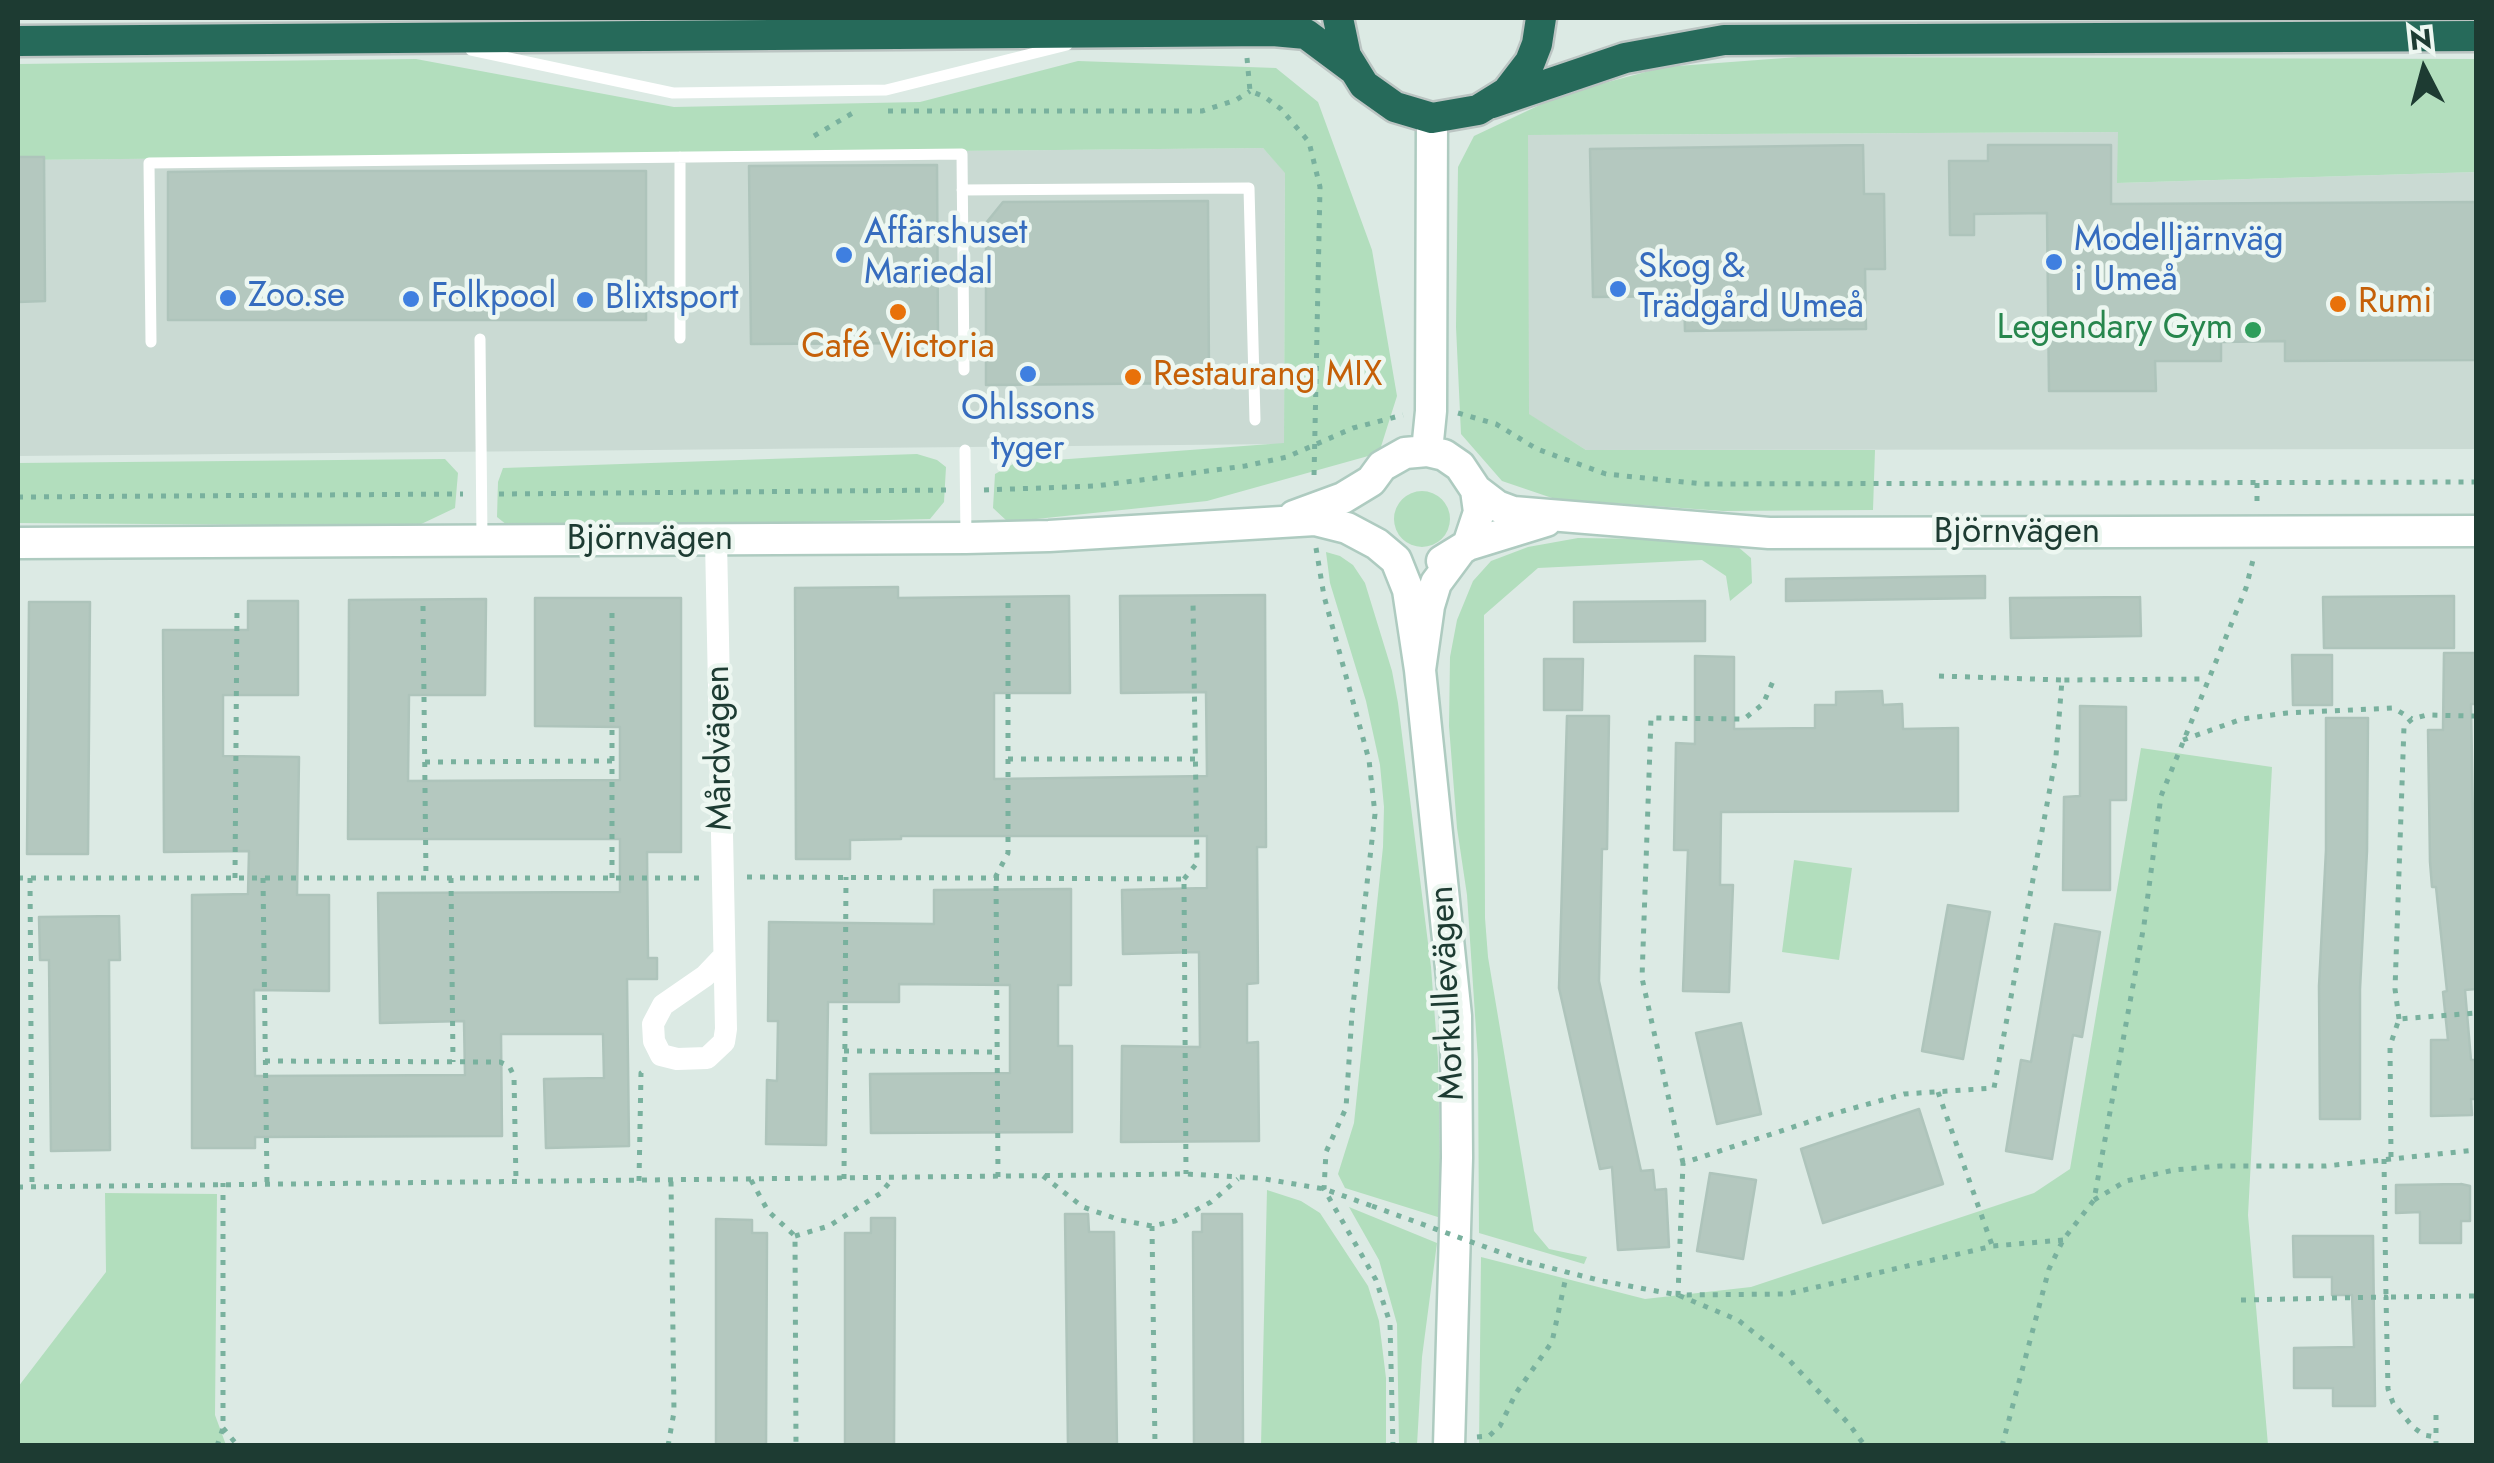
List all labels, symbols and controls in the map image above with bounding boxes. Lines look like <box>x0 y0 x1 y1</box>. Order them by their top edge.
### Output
text: N <box>2408 18 2434 61</box>
north arrow <box>2374 20 2474 120</box>
place label: Affärshuset Mariedal <box>864 214 1027 296</box>
place label: Modelljärnväg i Umeå <box>2074 221 2284 303</box>
marker: Affärshuset Mariedal <box>833 244 855 266</box>
place label: Skog & Trädgård Umeå <box>1638 248 1864 330</box>
marker: Modelljärnväg i Umeå <box>2043 251 2065 273</box>
place label: Zoo.se <box>248 277 345 319</box>
place label: Folkpool <box>431 278 556 320</box>
marker: Skog & Trädgård Umeå <box>1607 278 1629 300</box>
place label: Blixtsport <box>605 279 738 321</box>
place label: Rumi <box>2358 283 2432 325</box>
marker: Zoo.se <box>217 287 239 309</box>
marker: Folkpool <box>400 288 422 310</box>
marker: Blixtsport <box>574 289 596 311</box>
marker: Rumi <box>2327 293 2349 315</box>
marker: Café Victoria <box>887 301 909 323</box>
place label: Legendary Gym <box>1997 309 2233 351</box>
marker: Legendary Gym <box>2242 319 2264 341</box>
place label: Café Victoria <box>801 328 995 370</box>
place label: Restaurang MIX <box>1153 356 1382 398</box>
marker: Ohlssons tyger <box>1017 363 1039 385</box>
marker: Restaurang MIX <box>1122 366 1144 388</box>
place label: Ohlssons tyger <box>961 390 1095 472</box>
street label: Björnvägen <box>1934 513 2100 555</box>
street label: Björnvägen <box>567 520 733 562</box>
street label: Mårdvägen <box>699 665 743 831</box>
street label: Morkullevägen <box>1422 884 1476 1102</box>

